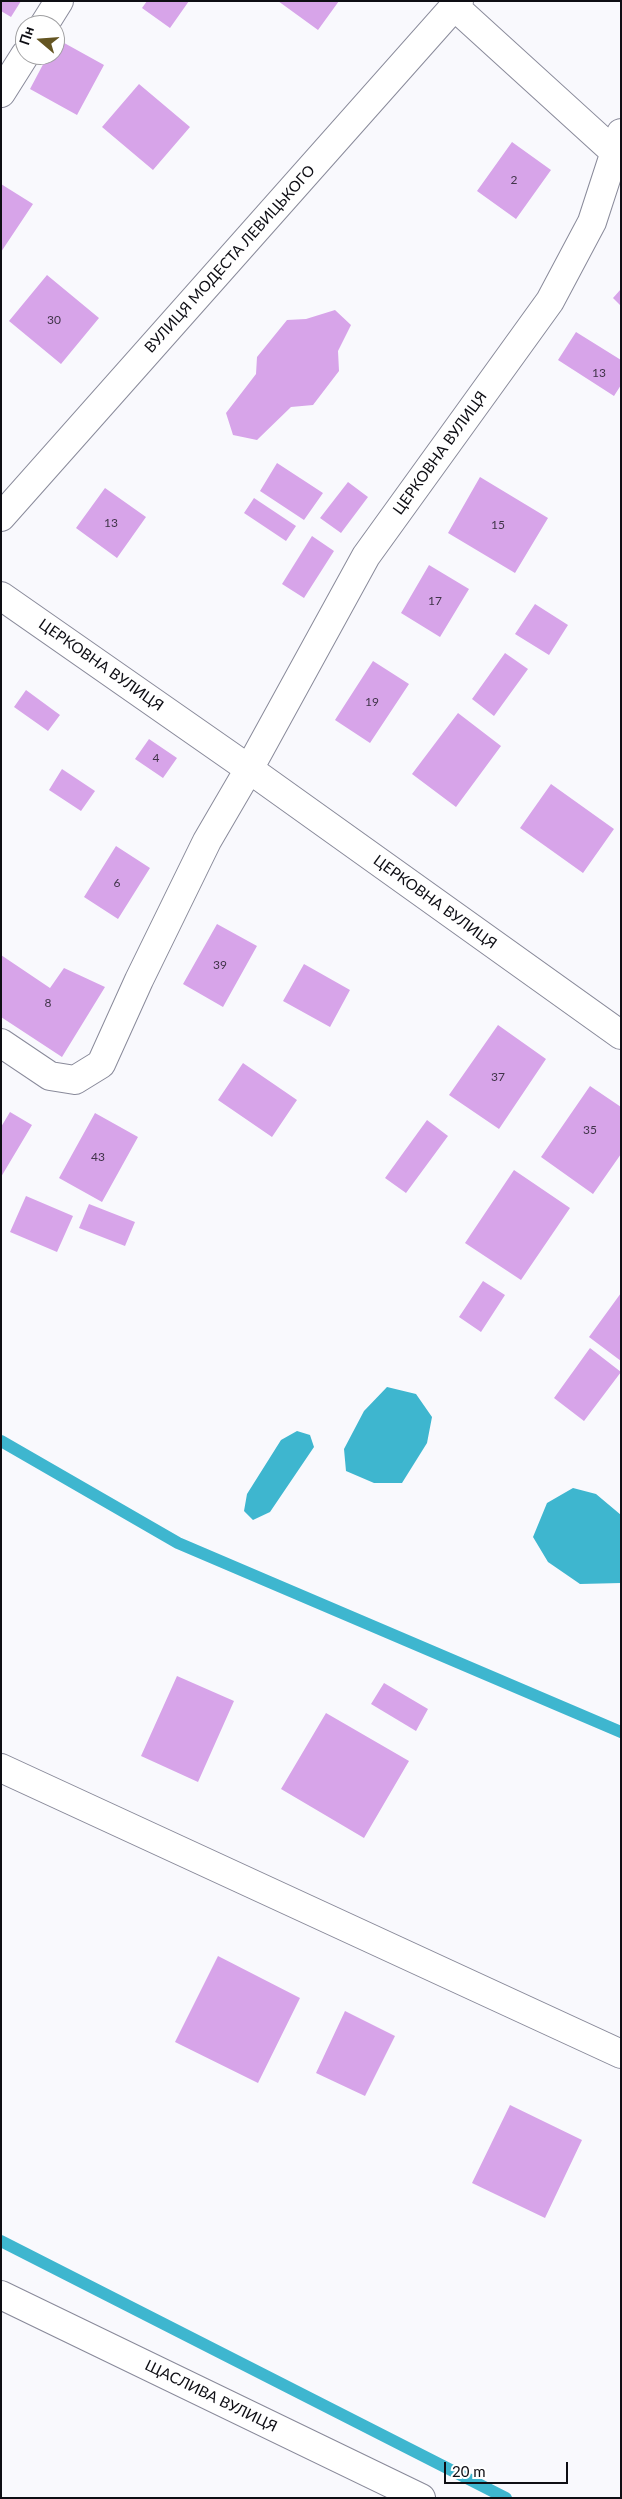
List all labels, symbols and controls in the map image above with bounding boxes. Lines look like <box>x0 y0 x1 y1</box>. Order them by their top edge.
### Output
north arrow <box>15 15 65 65</box>
text: Пн <box>15 24 37 47</box>
street label: ВУЛИЦЯ МОДЕСТА ЛЕВИЦЬКОГО <box>141 162 319 356</box>
house number: 2 <box>511 173 517 187</box>
house number: 30 <box>47 313 61 327</box>
house number: 13 <box>592 366 606 380</box>
street label: ЦЕРКОВНА ВУЛИЦЯ <box>389 388 491 518</box>
house number: 13 <box>104 516 118 530</box>
house number: 15 <box>491 518 505 532</box>
house number: 17 <box>428 594 442 608</box>
street label: ЦЕРКОВНА ВУЛИЦЯ <box>35 615 167 715</box>
house number: 19 <box>365 695 379 709</box>
house number: 4 <box>153 751 159 765</box>
street label: ЦЕРКОВНА ВУЛИЦЯ <box>370 851 500 953</box>
house number: 6 <box>114 876 120 890</box>
house number: 39 <box>213 958 227 972</box>
house number: 8 <box>45 996 51 1010</box>
house number: 37 <box>491 1070 505 1084</box>
house number: 35 <box>583 1123 597 1137</box>
house number: 43 <box>91 1150 105 1164</box>
street label: ЩАСЛИВА ВУЛИЦЯ <box>142 2356 280 2436</box>
scale bar <box>447 2452 571 2484</box>
text: 20 m <box>452 2462 486 2480</box>

